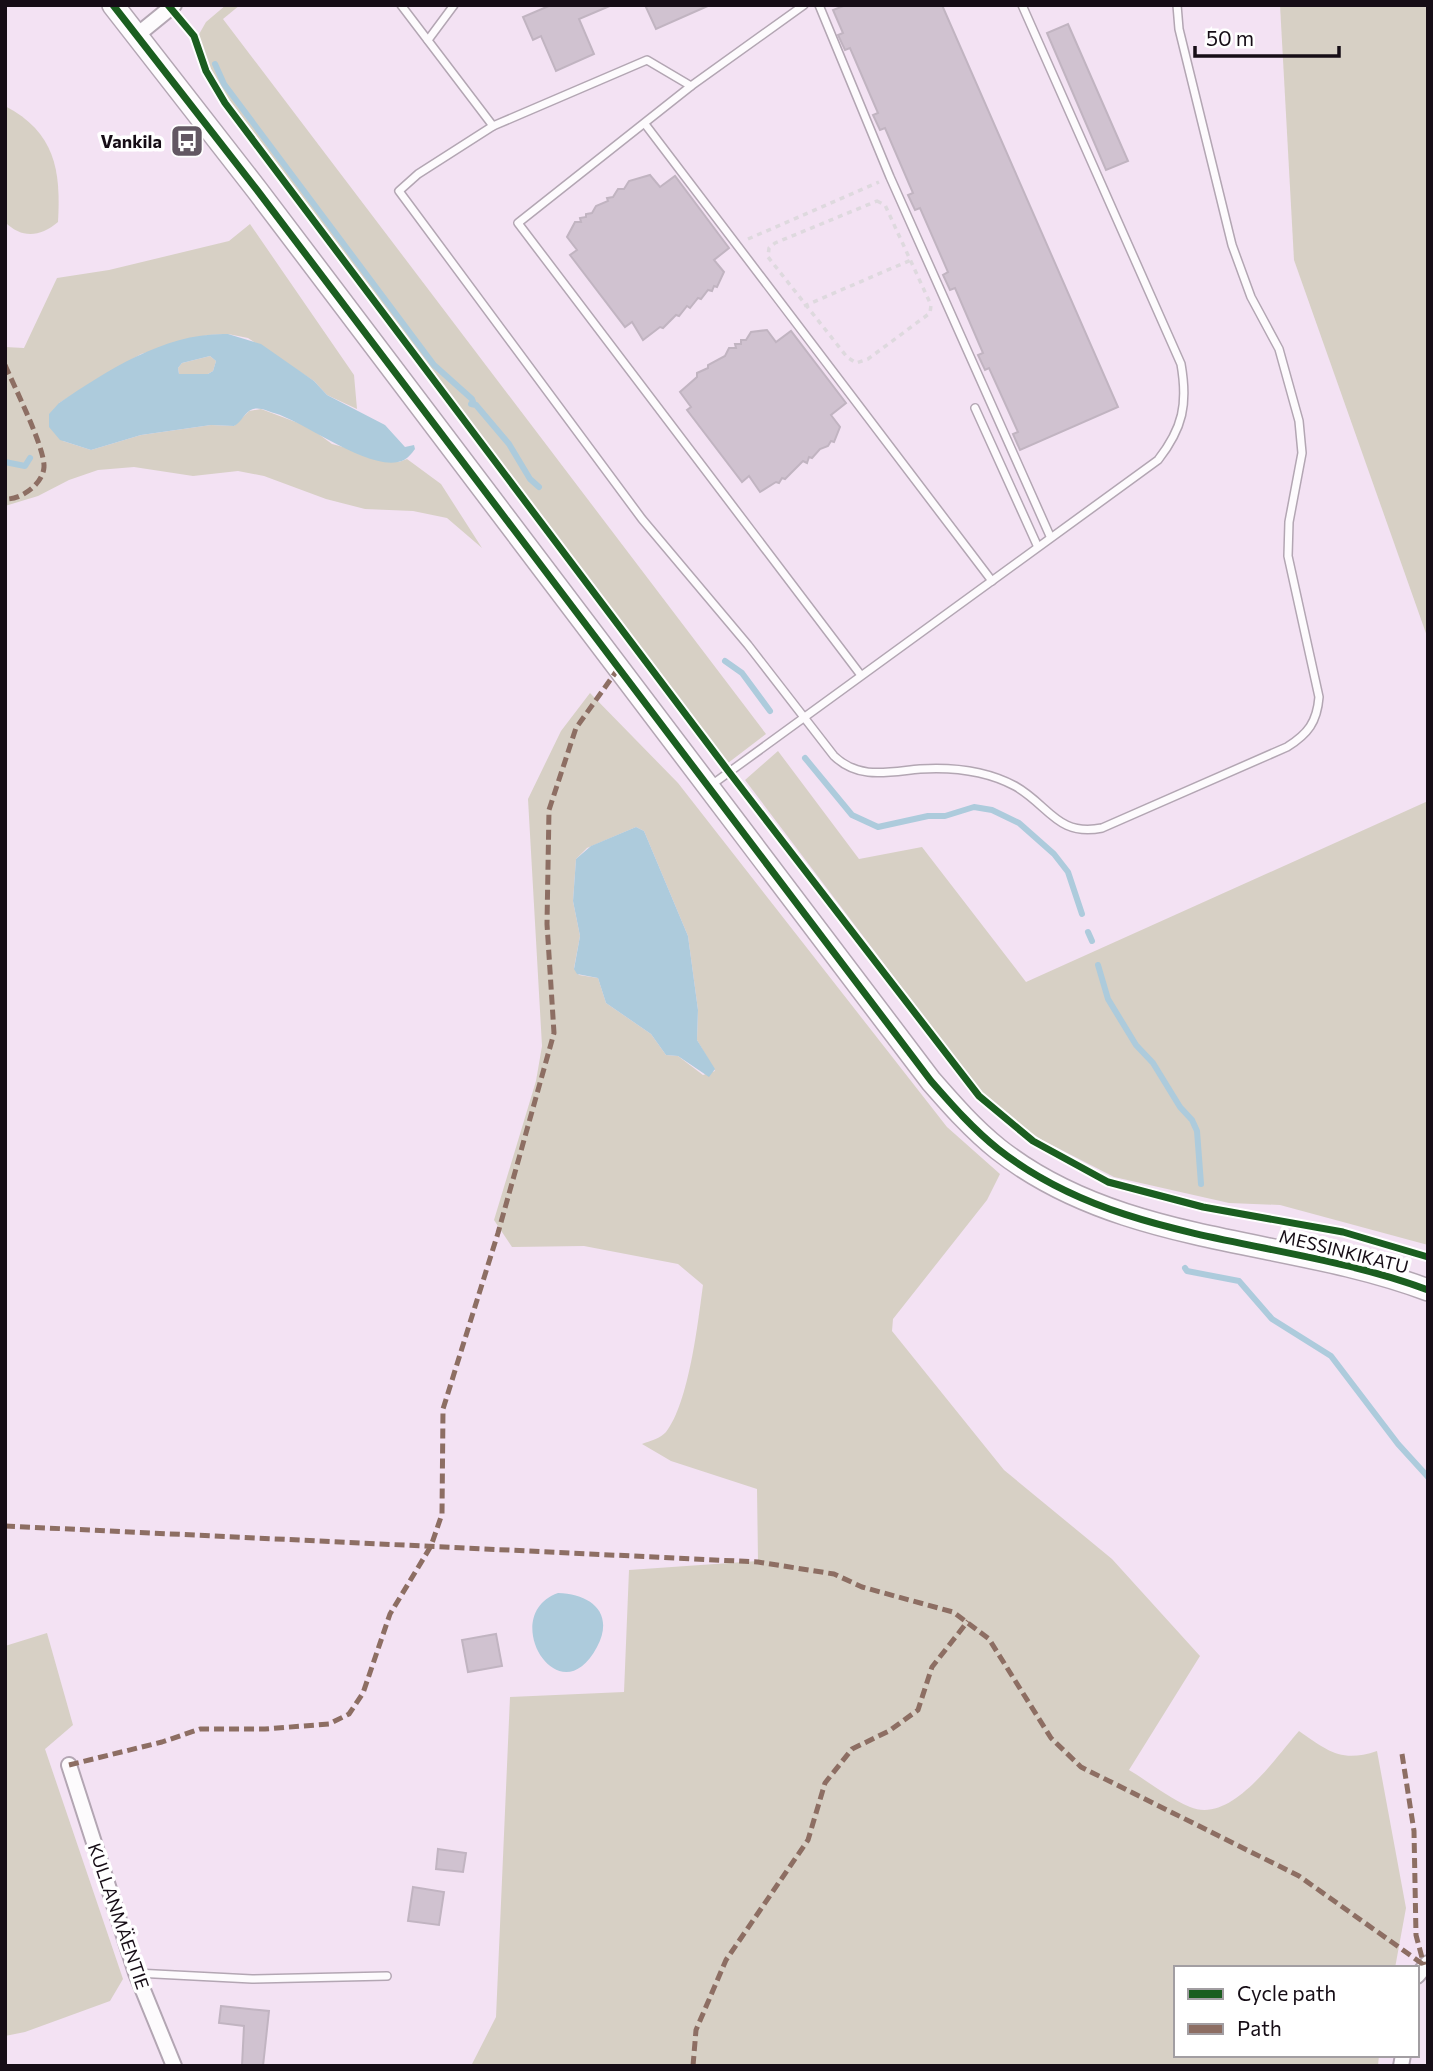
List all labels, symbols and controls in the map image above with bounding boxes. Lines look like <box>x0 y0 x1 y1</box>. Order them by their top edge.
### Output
scale bar <box>1195 14 1338 58</box>
text: 50 m <box>1206 25 1254 50</box>
bus stop icon: Vankila <box>168 122 206 160</box>
place label: Vankila <box>101 130 162 152</box>
street label: MESSINKIKATU <box>1277 1224 1411 1278</box>
street label: KULLANMÄENTIE <box>84 1840 154 1992</box>
legend <box>1174 1966 1419 2057</box>
text: Cycle path <box>1237 1980 1336 2005</box>
text: Path <box>1237 2015 1282 2040</box>

